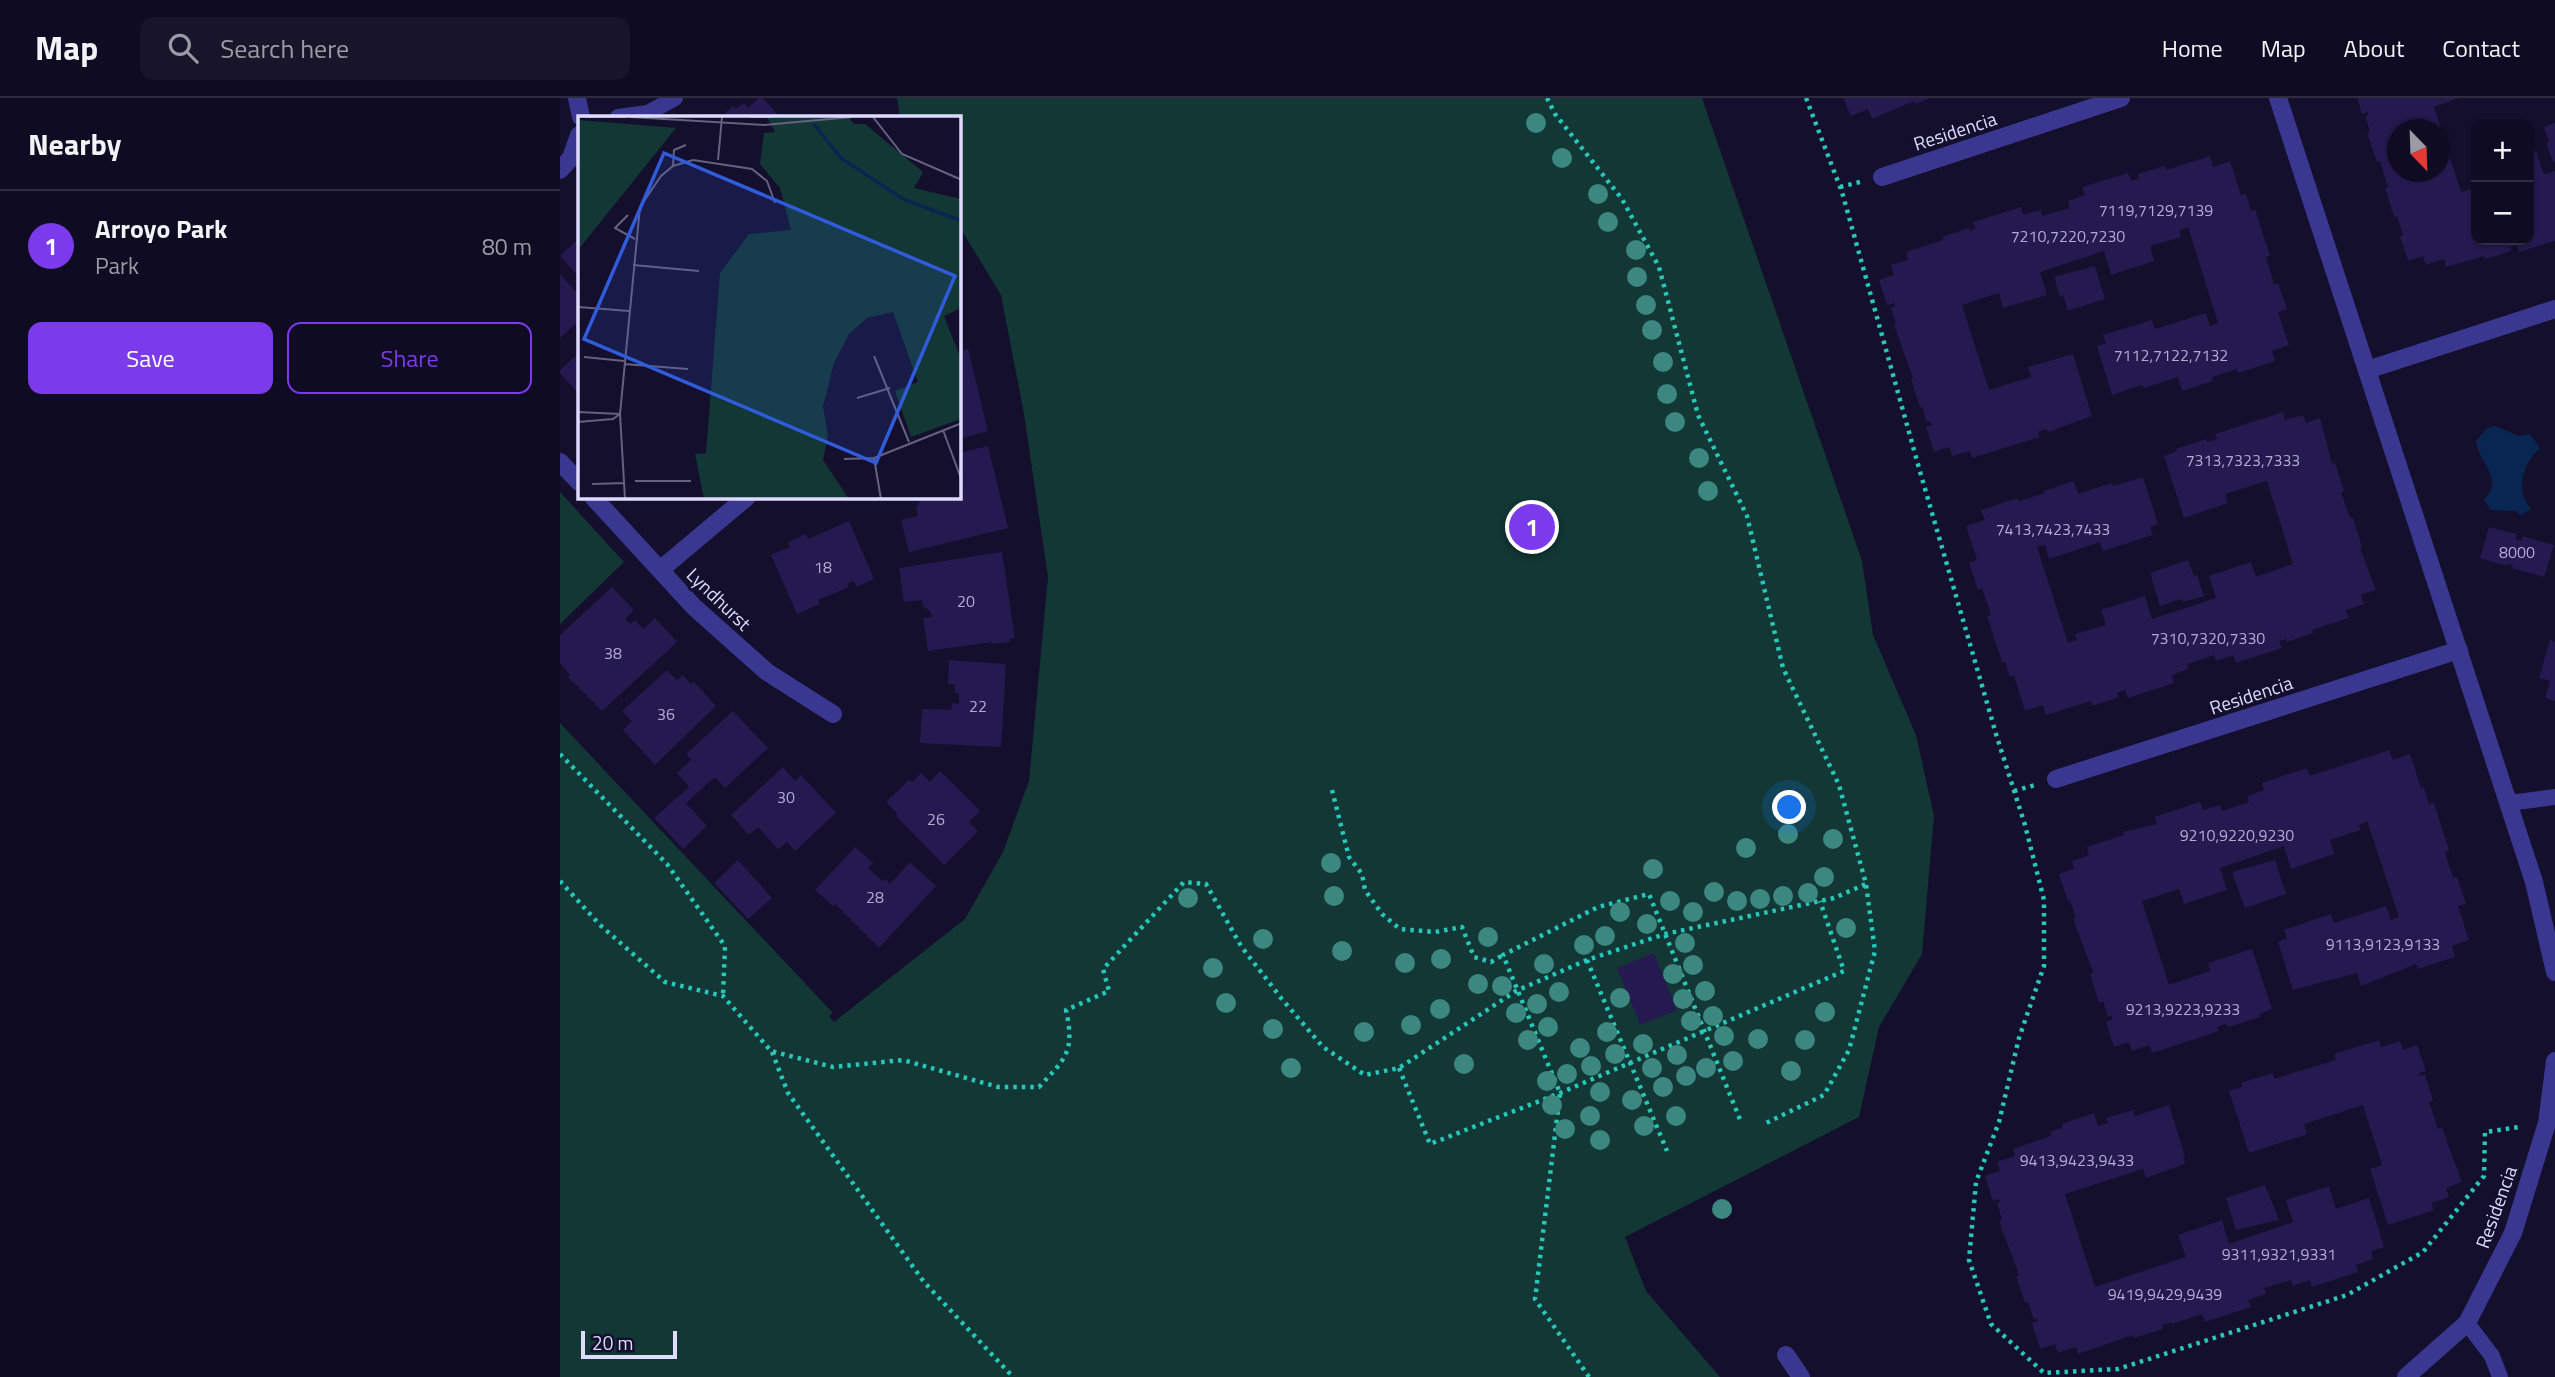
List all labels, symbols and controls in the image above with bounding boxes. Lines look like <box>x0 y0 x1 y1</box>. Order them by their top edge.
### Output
search box <box>140 17 630 80</box>
text: Map <box>35 23 98 73</box>
icon: search <box>164 29 202 67</box>
text: Search here <box>220 29 349 68</box>
text: Home <box>2162 30 2223 66</box>
text: Map <box>2261 30 2306 66</box>
text: About <box>2344 30 2404 66</box>
text: Contact <box>2442 30 2520 66</box>
street label: Residencia <box>1909 103 2001 158</box>
inset map <box>578 116 961 499</box>
north arrow <box>2387 119 2450 182</box>
map controls <box>2471 119 2534 245</box>
button: + <box>2471 119 2534 182</box>
text: Nearby <box>28 121 121 167</box>
button: − <box>2471 182 2534 245</box>
house number: 7119,7129,7139 <box>2099 198 2213 222</box>
text: Arroyo Park <box>95 209 227 248</box>
house number: 7210,7220,7230 <box>2011 224 2125 248</box>
text: 1 <box>45 229 57 264</box>
text: 80 m <box>482 229 532 264</box>
text: Park <box>95 248 139 283</box>
button: Save <box>28 322 273 394</box>
button: Share <box>287 322 532 394</box>
house number: 7112,7122,7132 <box>2114 343 2228 367</box>
house number: 7313,7323,7333 <box>2186 448 2300 472</box>
pin: 1 <box>1509 501 1555 553</box>
house number: 7413,7423,7433 <box>1996 517 2110 541</box>
house number: 8000 <box>2499 540 2535 564</box>
house number: 18 <box>814 555 832 579</box>
street label: Lyndhurst <box>680 560 758 637</box>
house number: 20 <box>957 589 975 613</box>
house number: 7310,7320,7330 <box>2151 626 2265 650</box>
house number: 38 <box>604 641 622 665</box>
street label: Residencia <box>2205 667 2297 722</box>
house number: 22 <box>969 694 987 718</box>
house number: 36 <box>657 702 675 726</box>
house number: 30 <box>777 785 795 809</box>
your location <box>1772 790 1806 824</box>
house number: 26 <box>927 807 945 831</box>
house number: 9210,9220,9230 <box>2180 823 2294 847</box>
house number: 28 <box>866 885 884 909</box>
house number: 9113,9123,9133 <box>2326 932 2440 956</box>
house number: 9213,9223,9233 <box>2126 997 2240 1021</box>
house number: 9413,9423,9433 <box>2020 1148 2134 1172</box>
street label: Residencia <box>2467 1161 2524 1252</box>
house number: 9311,9321,9331 <box>2222 1242 2336 1266</box>
house number: 9419,9429,9439 <box>2108 1282 2222 1306</box>
scale bar <box>581 1328 677 1360</box>
text: 20 m <box>592 1328 633 1357</box>

